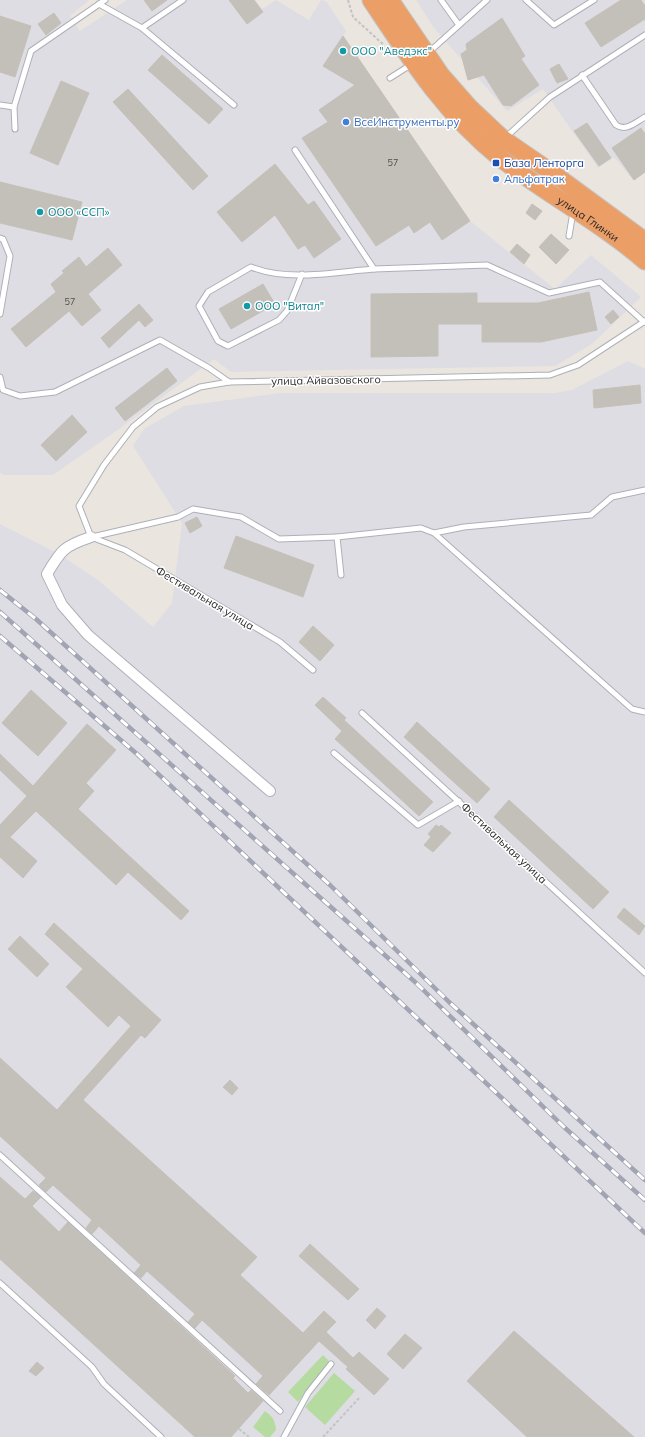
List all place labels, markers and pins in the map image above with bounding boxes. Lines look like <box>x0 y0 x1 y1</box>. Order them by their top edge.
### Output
place label: ООО "Аведэкс" <box>351 44 432 58</box>
marker: ООО "Аведэкс" <box>338 46 348 56</box>
place label: ВсеИнструменты.ру <box>354 115 459 129</box>
marker: ВсеИнструменты.ру <box>341 117 351 127</box>
place label: База Ленторга <box>504 156 584 170</box>
marker: База Ленторга <box>491 158 501 168</box>
place label: Альфатрак <box>504 172 565 186</box>
marker: Альфатрак <box>491 174 501 184</box>
place label: ООО «ССП» <box>48 205 110 219</box>
marker: ООО «ССП» <box>35 207 45 217</box>
place label: ООО "Витал" <box>255 299 324 313</box>
marker: ООО "Витал" <box>242 301 252 311</box>

